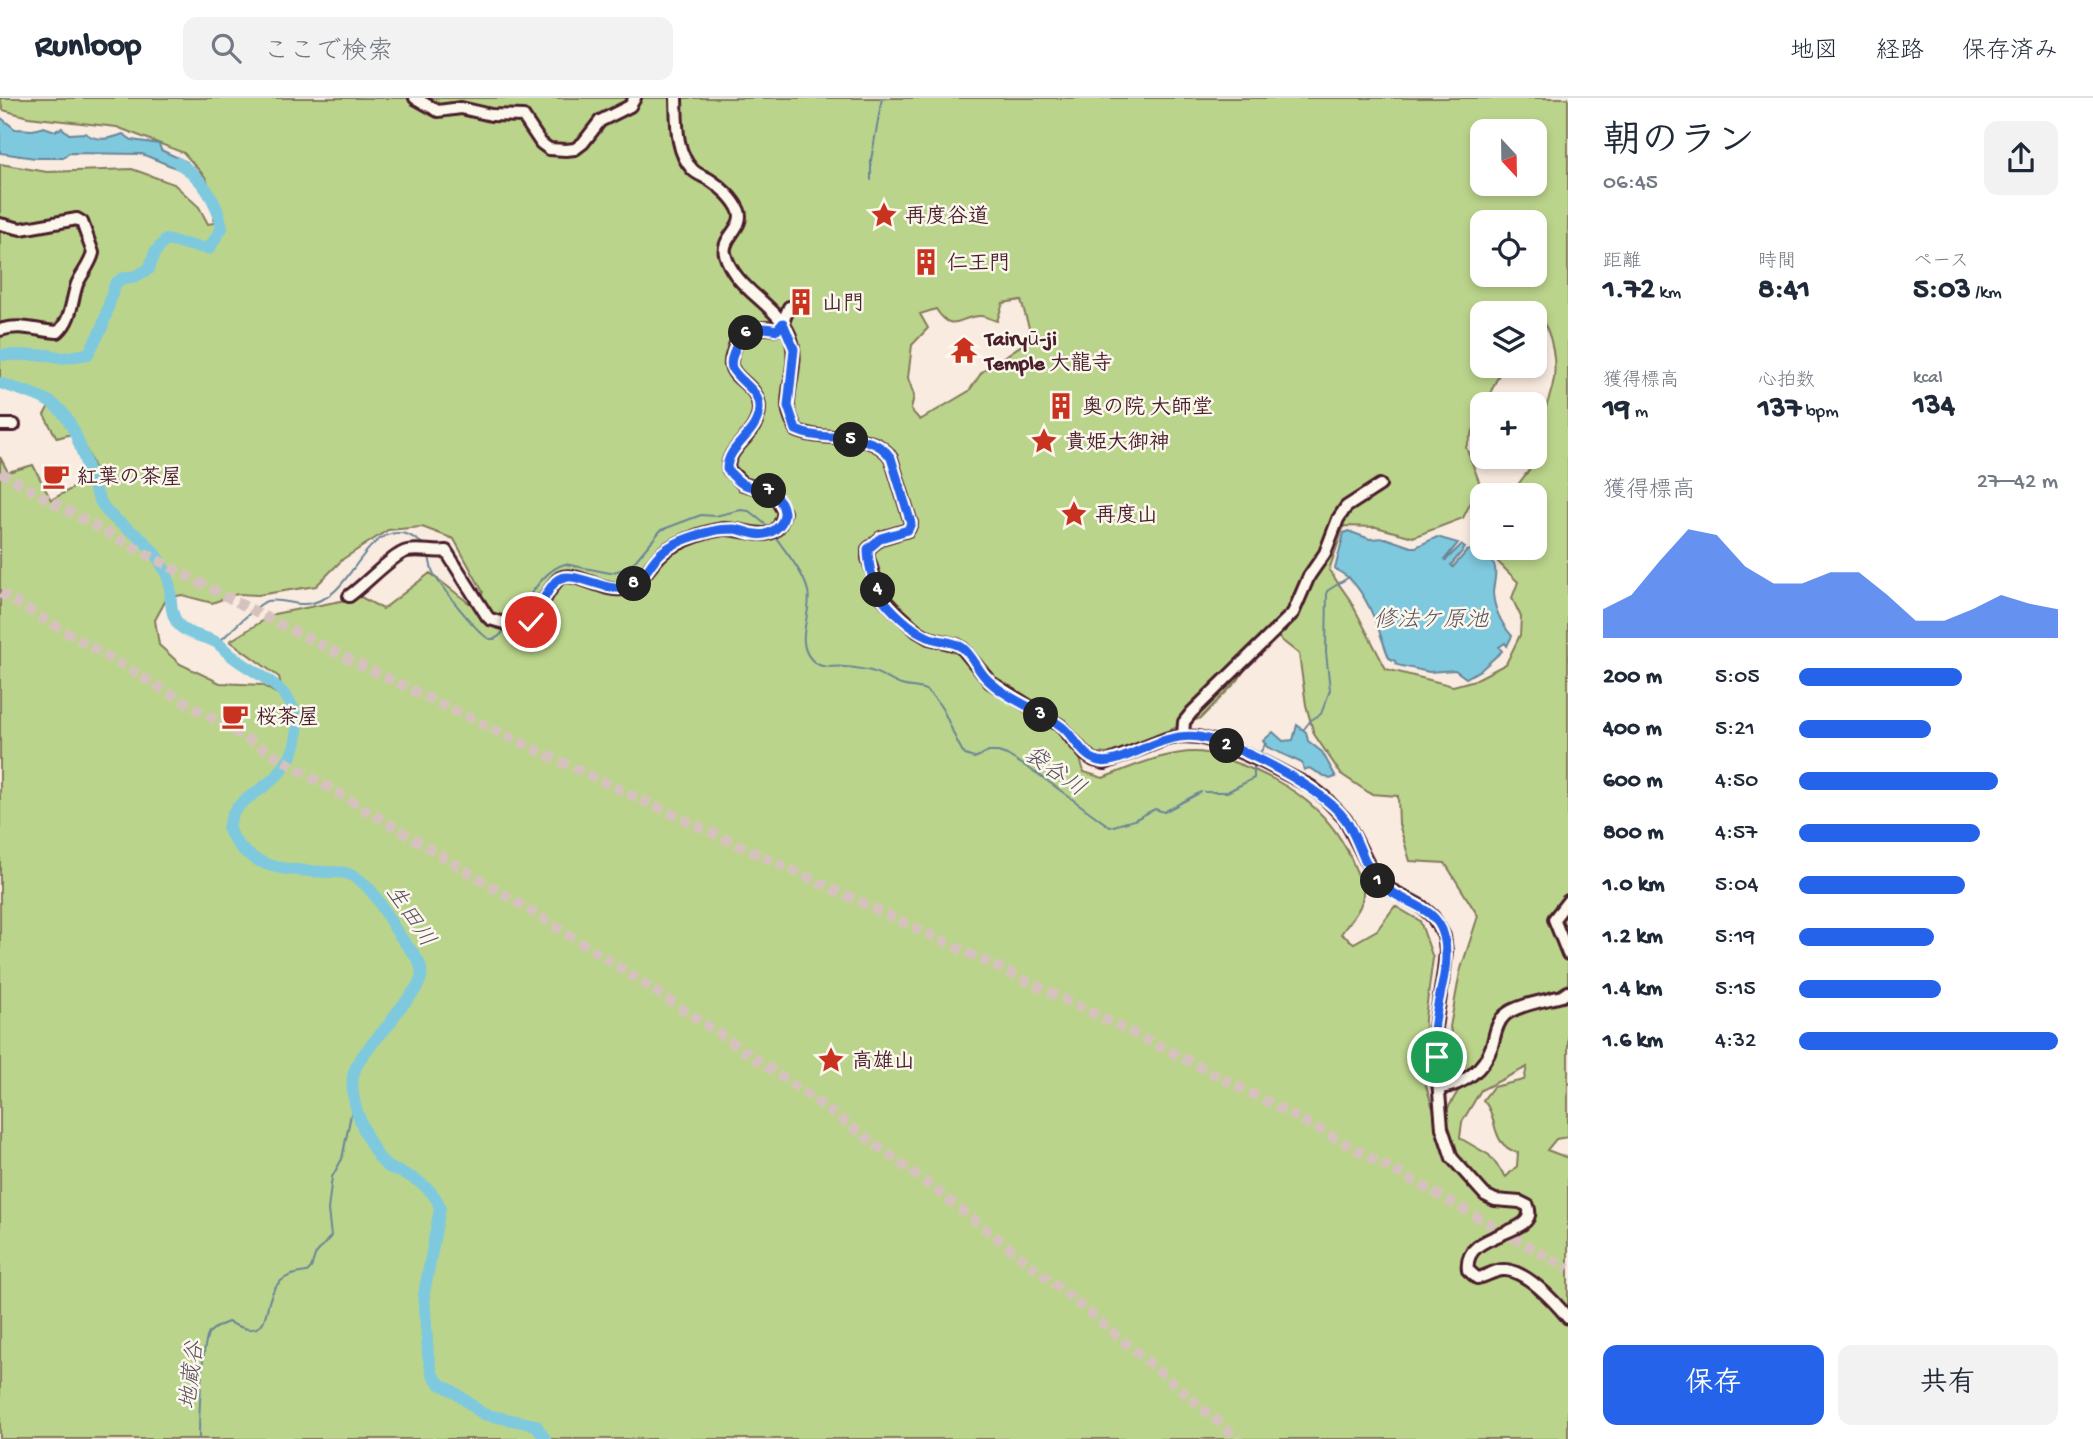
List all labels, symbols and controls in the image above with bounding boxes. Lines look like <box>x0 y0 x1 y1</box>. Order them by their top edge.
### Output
search box <box>183 17 673 80</box>
text: Runloop <box>35 29 141 67</box>
icon: search <box>207 29 245 67</box>
text: ここで検索 <box>263 38 393 69</box>
text: 地図 <box>1790 38 1838 67</box>
text: 経路 <box>1876 38 1924 67</box>
text: 保存済み <box>1962 38 2058 67</box>
north arrow <box>1470 119 1547 196</box>
map controls <box>1470 119 1547 560</box>
button: share <box>1984 121 2058 195</box>
text: 朝のラン <box>1603 122 1755 166</box>
text: 06:45 <box>1603 170 1658 197</box>
place icon: 再度谷道 <box>869 200 899 230</box>
place label: 再度谷道 <box>905 204 989 231</box>
button: locate <box>1470 210 1547 287</box>
building icon: 仁王門 <box>911 247 941 277</box>
text: 距離 <box>1603 251 1641 274</box>
text: 時間 <box>1758 251 1796 274</box>
text: ペース <box>1913 251 1969 274</box>
place label: 仁王門 <box>947 252 1010 278</box>
text: 1.72 <box>1603 274 1655 309</box>
text: 8:41 <box>1758 274 1810 309</box>
text: 5:03 <box>1913 274 1971 309</box>
text: km <box>1655 282 1681 305</box>
text: /km <box>1971 282 2002 305</box>
building icon: 山門 <box>786 287 816 317</box>
place label: 山門 <box>822 293 864 318</box>
button: layers <box>1470 301 1547 378</box>
pin: 6 <box>728 316 764 350</box>
text: 6 <box>741 321 750 344</box>
place label: Tairyū-ji Temple 大龍寺 <box>983 329 1113 378</box>
temple icon: Tairyū-ji Temple 大龍寺 <box>949 335 979 365</box>
text: kcal <box>1913 367 1943 390</box>
text: 獲得標高 <box>1603 370 1679 393</box>
text: 心拍数 <box>1758 370 1815 393</box>
text: 134 <box>1913 390 1955 425</box>
building icon: 奥の院 大師堂 <box>1046 391 1076 421</box>
button: + <box>1470 392 1547 469</box>
text: 19 <box>1603 393 1630 428</box>
text: 137 <box>1758 393 1801 428</box>
place label: 奥の院 大師堂 <box>1082 395 1213 422</box>
text: m <box>1630 401 1648 424</box>
text: bpm <box>1801 401 1839 424</box>
pin: 5 <box>834 422 868 458</box>
place icon: 貴姫大御神 <box>1029 426 1059 456</box>
text: 5 <box>846 428 856 451</box>
place label: 貴姫大御神 <box>1065 430 1170 457</box>
cafe icon: 紅葉の茶屋 <box>41 461 71 491</box>
place label: 紅葉の茶屋 <box>77 465 182 492</box>
text: 27–42 m <box>1977 469 2058 496</box>
pin: 7 <box>752 474 786 508</box>
text: 獲得標高 <box>1603 478 1695 505</box>
text: 7 <box>764 479 773 502</box>
button: − <box>1470 483 1547 560</box>
place icon: 再度山 <box>1059 499 1089 529</box>
place label: 再度山 <box>1095 503 1158 530</box>
pin: 8 <box>616 566 652 602</box>
text: 8 <box>628 572 639 595</box>
pin: 4 <box>860 573 896 608</box>
text: 4 <box>873 578 882 601</box>
pin <box>501 592 561 652</box>
icon: check <box>512 603 550 641</box>
water label: 修法ケ原池 <box>1374 607 1490 635</box>
text: 200 m <box>1603 664 1662 691</box>
text: 5:05 <box>1715 664 1759 691</box>
pin: 3 <box>1024 698 1058 732</box>
cafe icon: 桜茶屋 <box>220 701 250 731</box>
text: 3 <box>1036 703 1045 726</box>
place label: 桜茶屋 <box>256 706 319 732</box>
text: 400 m <box>1603 716 1662 743</box>
text: 5:21 <box>1715 716 1755 743</box>
pin: 2 <box>1210 728 1244 764</box>
text: 2 <box>1222 734 1231 757</box>
water label: 袋谷川 <box>1018 741 1091 804</box>
text: 600 m <box>1603 768 1663 795</box>
text: 4:50 <box>1715 768 1758 795</box>
text: 800 m <box>1603 820 1664 847</box>
text: 4:57 <box>1715 820 1757 847</box>
pin: 1 <box>1360 864 1396 898</box>
text: 1 <box>1374 869 1381 892</box>
text: 1.0 km <box>1603 872 1665 899</box>
text: 5:04 <box>1715 872 1758 899</box>
water label: 生田川 <box>379 880 440 953</box>
text: 1.2 km <box>1603 924 1663 951</box>
text: 5:19 <box>1715 924 1755 951</box>
text: 1.4 km <box>1603 976 1662 1003</box>
text: 5:15 <box>1715 976 1756 1003</box>
pin <box>1407 1027 1467 1087</box>
text: 1.6 km <box>1603 1028 1663 1055</box>
text: 4:32 <box>1715 1028 1756 1055</box>
icon: arrive <box>1418 1038 1456 1076</box>
place icon: 高雄山 <box>816 1045 846 1075</box>
place label: 高雄山 <box>852 1049 915 1076</box>
water label: 地蔵谷 <box>175 1338 211 1411</box>
button: 保存 <box>1603 1345 1824 1425</box>
button: 共有 <box>1838 1345 2058 1425</box>

